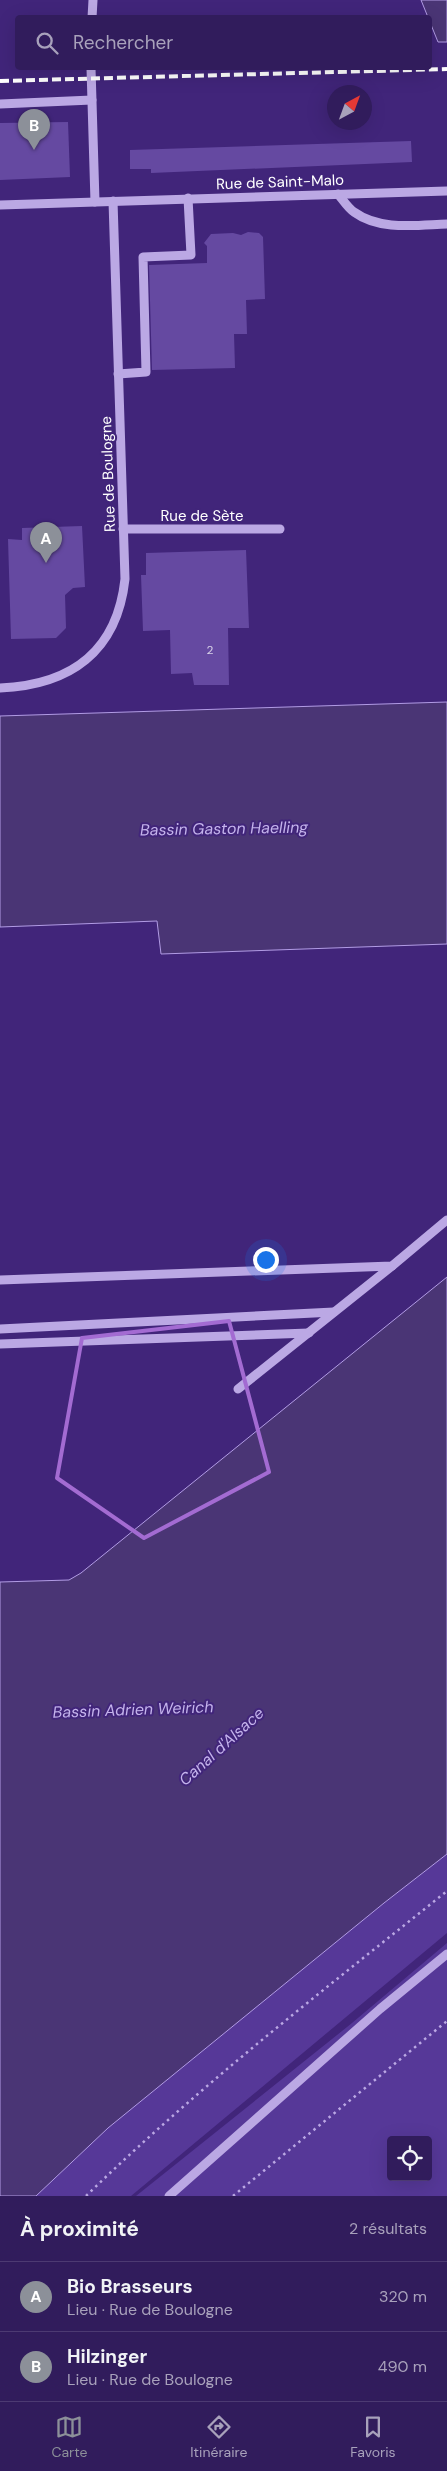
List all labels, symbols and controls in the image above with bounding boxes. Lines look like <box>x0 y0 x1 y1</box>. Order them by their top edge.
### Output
search box <box>15 15 432 70</box>
icon: search <box>33 29 61 57</box>
text: Rechercher <box>73 30 173 55</box>
north arrow <box>327 85 372 130</box>
pin: B <box>18 109 50 150</box>
street label: Rue de Saint-Malo <box>216 170 344 194</box>
street label: Rue de Boulogne <box>96 416 120 532</box>
street label: Rue de Sète <box>160 506 244 526</box>
pin: A <box>30 522 62 563</box>
house number: 2 <box>207 642 214 658</box>
water label: Bassin Gaston Haelling <box>140 817 309 840</box>
your location <box>253 1247 279 1273</box>
water label: Bassin Adrien Weirich <box>52 1696 214 1723</box>
water label: Canal d'Alsace <box>174 1703 268 1790</box>
map controls <box>387 2136 432 2181</box>
button: locate <box>387 2136 432 2181</box>
text: À proximité <box>20 2215 139 2243</box>
text: 2 résultats <box>349 2218 427 2239</box>
text: Bio Brasseurs <box>67 2274 193 2299</box>
text: A <box>30 2286 42 2307</box>
text: 320 m <box>379 2286 427 2307</box>
text: Lieu · Rue de Boulogne <box>67 2299 233 2320</box>
text: Hilzinger <box>67 2344 147 2369</box>
text: B <box>31 2356 41 2377</box>
text: 490 m <box>378 2356 427 2377</box>
text: Lieu · Rue de Boulogne <box>67 2369 233 2390</box>
tab: Carte <box>51 2413 87 2461</box>
tab: Itinéraire <box>190 2413 247 2461</box>
tab: Favoris <box>350 2413 396 2461</box>

